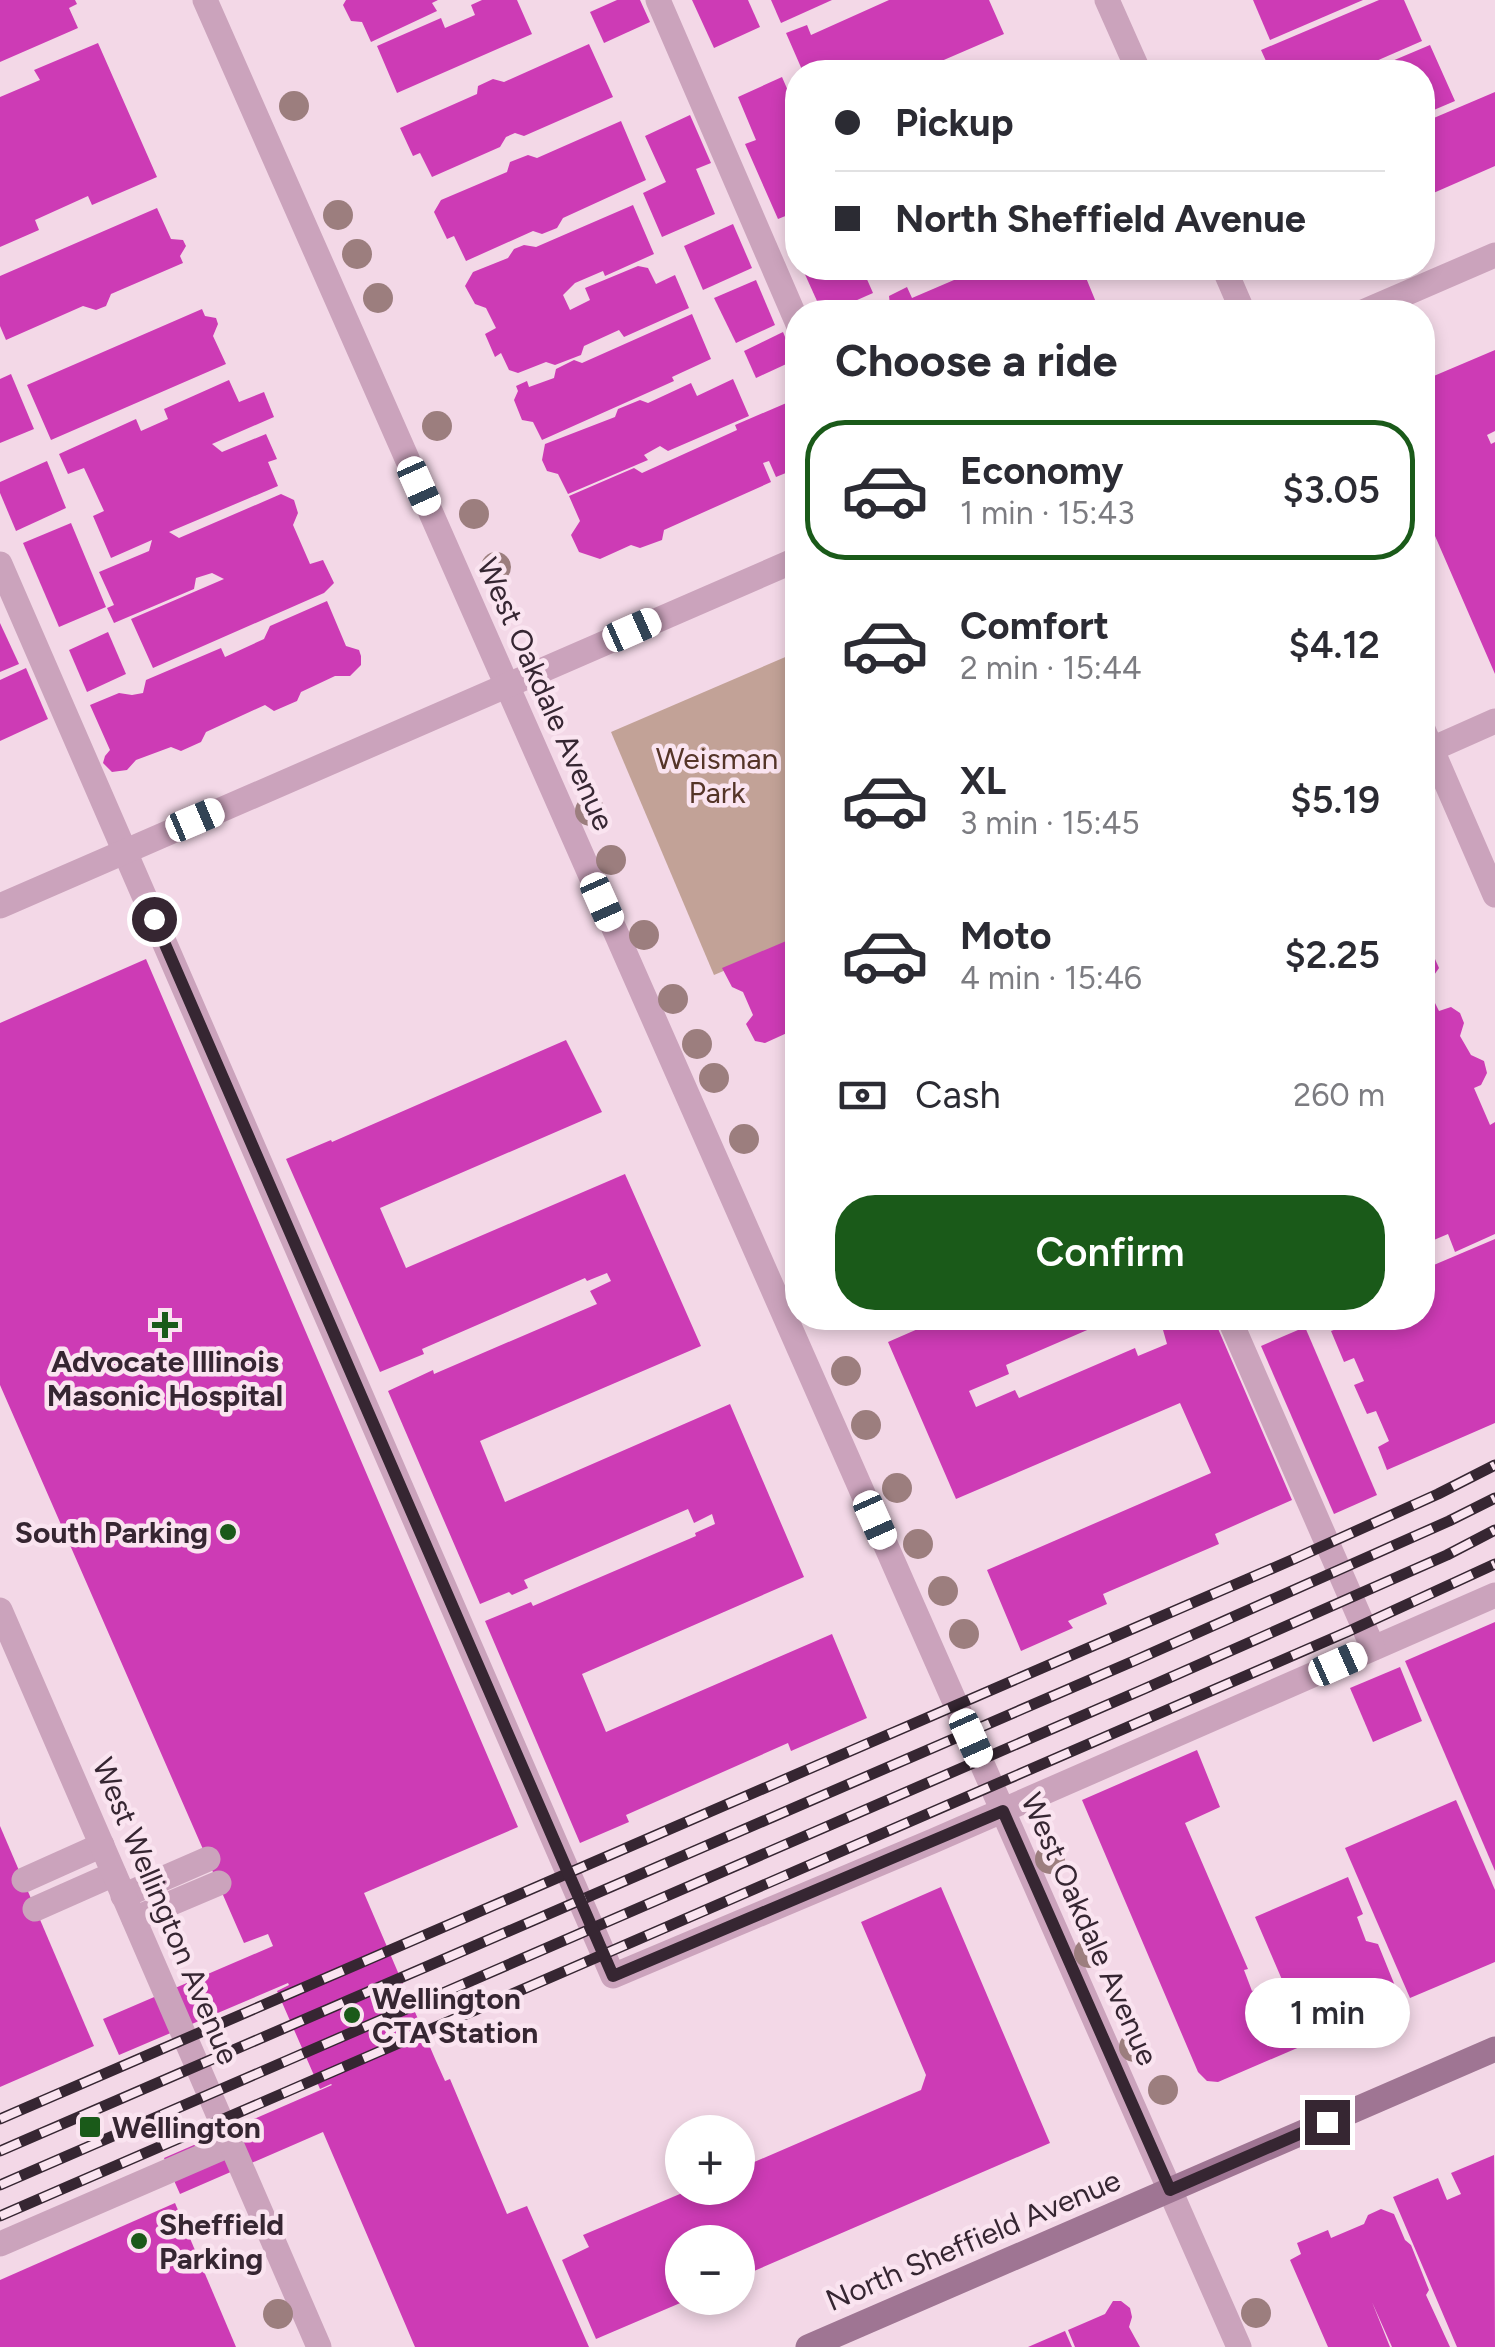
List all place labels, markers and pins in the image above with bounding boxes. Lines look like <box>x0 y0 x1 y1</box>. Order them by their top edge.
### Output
marker: Advocate Illinois Masonic Hospital <box>152 1312 178 1338</box>
place label: Advocate Illinois Masonic Hospital <box>47 1343 283 1414</box>
place label: South Parking <box>15 1514 208 1551</box>
marker: South Parking <box>217 1521 239 1543</box>
place label: Wellington CTA Station <box>372 1980 538 2051</box>
marker: Wellington CTA Station <box>341 2004 363 2026</box>
place label: Wellington <box>112 2109 261 2146</box>
marker: Wellington <box>77 2114 103 2140</box>
place label: Sheffield Parking <box>159 2206 284 2277</box>
marker: Sheffield Parking <box>128 2230 150 2252</box>

